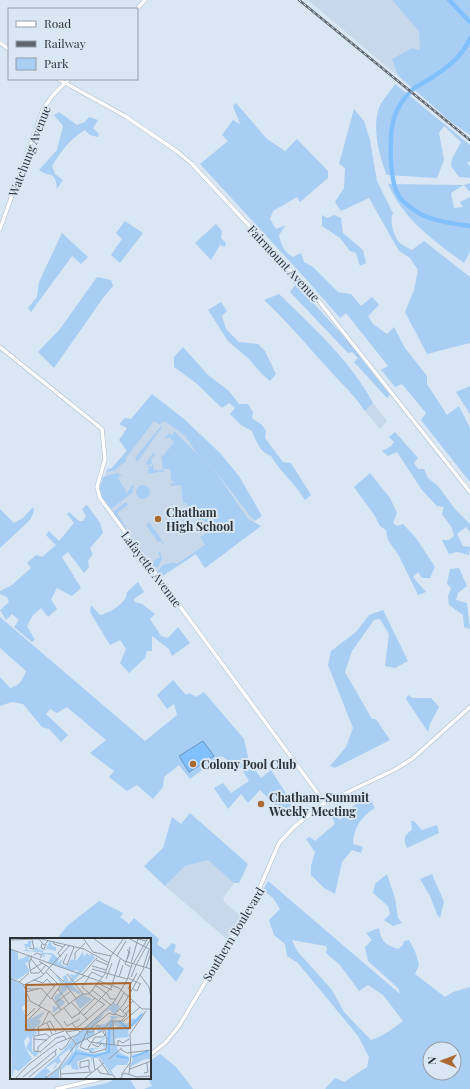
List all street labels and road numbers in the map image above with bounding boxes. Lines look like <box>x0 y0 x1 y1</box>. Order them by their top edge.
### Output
street label: Watchung Avenue <box>4 103 54 200</box>
street label: Fairmount Avenue <box>244 221 324 305</box>
street label: Lafayette Avenue <box>118 528 186 610</box>
street label: Southern Boulevard <box>199 884 267 984</box>

